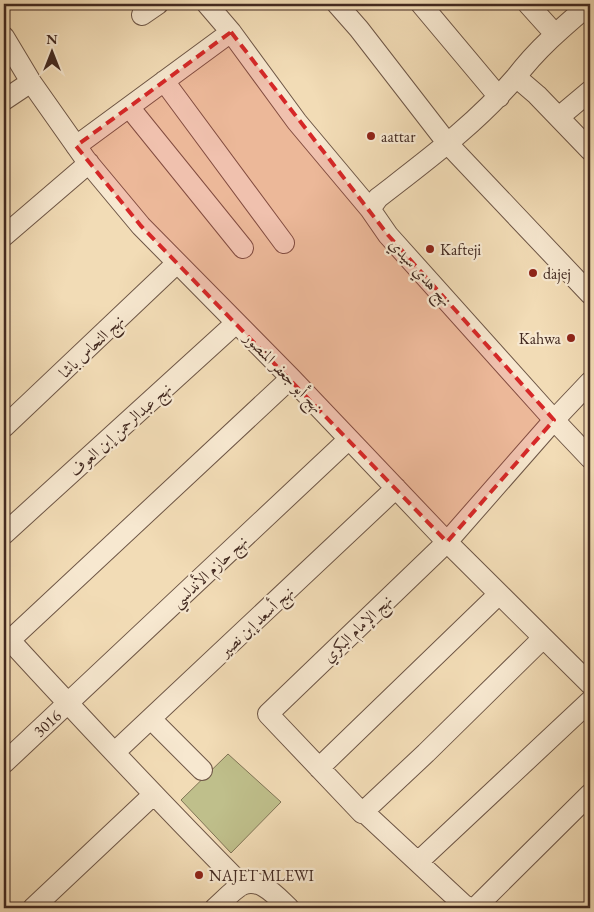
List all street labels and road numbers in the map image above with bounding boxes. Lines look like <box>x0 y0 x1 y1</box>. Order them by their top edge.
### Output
street label: نهج هدي سيدي <box>381 234 457 314</box>
street label: نهج النحاس باشا <box>54 310 131 386</box>
street label: نهج أبو جعفر المنصور <box>235 325 328 420</box>
street label: نهج عبدالرحمن إبن العوف <box>65 378 179 484</box>
street label: نهج حازم الأندلسي <box>166 530 255 616</box>
street label: نهج أسعد إبن نصير <box>212 581 301 666</box>
street label: نهج الإمام البكري <box>318 590 399 670</box>
street label: 3016 <box>29 705 66 742</box>

